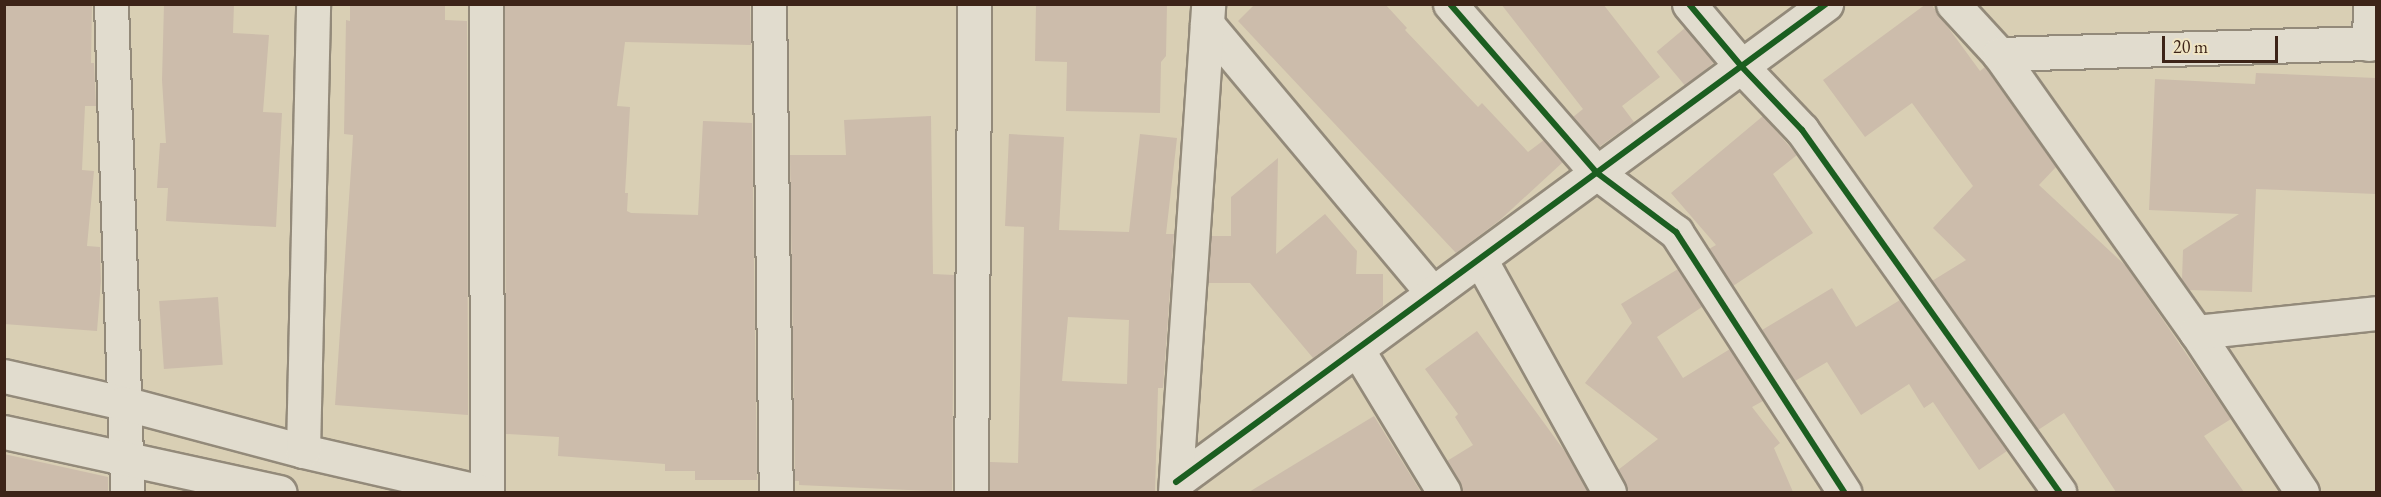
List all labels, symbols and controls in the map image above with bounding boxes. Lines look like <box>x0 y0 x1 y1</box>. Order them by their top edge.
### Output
scale bar <box>2165 24 2280 62</box>
text: 20 m <box>2173 35 2208 58</box>

